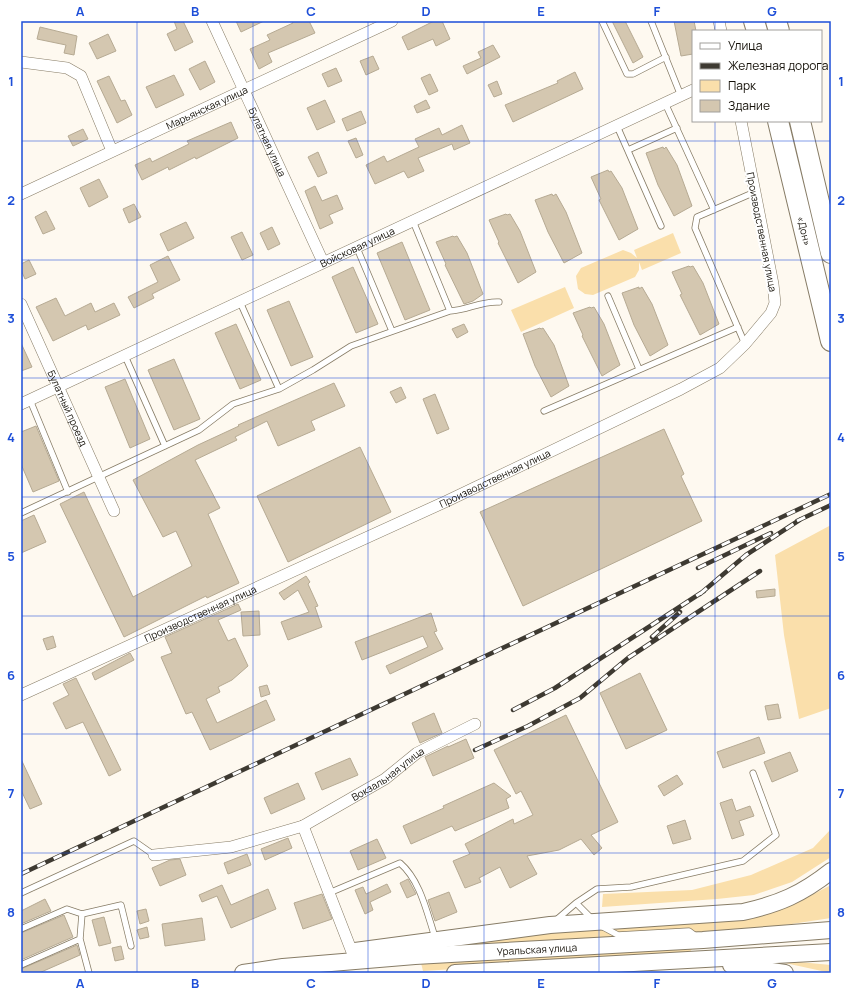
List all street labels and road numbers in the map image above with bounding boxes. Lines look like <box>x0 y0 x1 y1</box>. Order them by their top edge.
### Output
street label: Марьянская улица <box>164 82 250 132</box>
street label: Булатная улица <box>246 105 290 179</box>
street label: Производственная улица <box>744 171 780 293</box>
street label: «Дон» <box>794 215 815 247</box>
street label: Войсковая улица <box>318 223 397 270</box>
street label: Булатный проезд <box>44 368 91 448</box>
street label: Производственная улица <box>437 446 553 511</box>
street label: Производственная улица <box>142 582 259 645</box>
street label: Вокзальная улица <box>349 744 426 804</box>
street label: Уральская улица <box>496 940 577 958</box>

